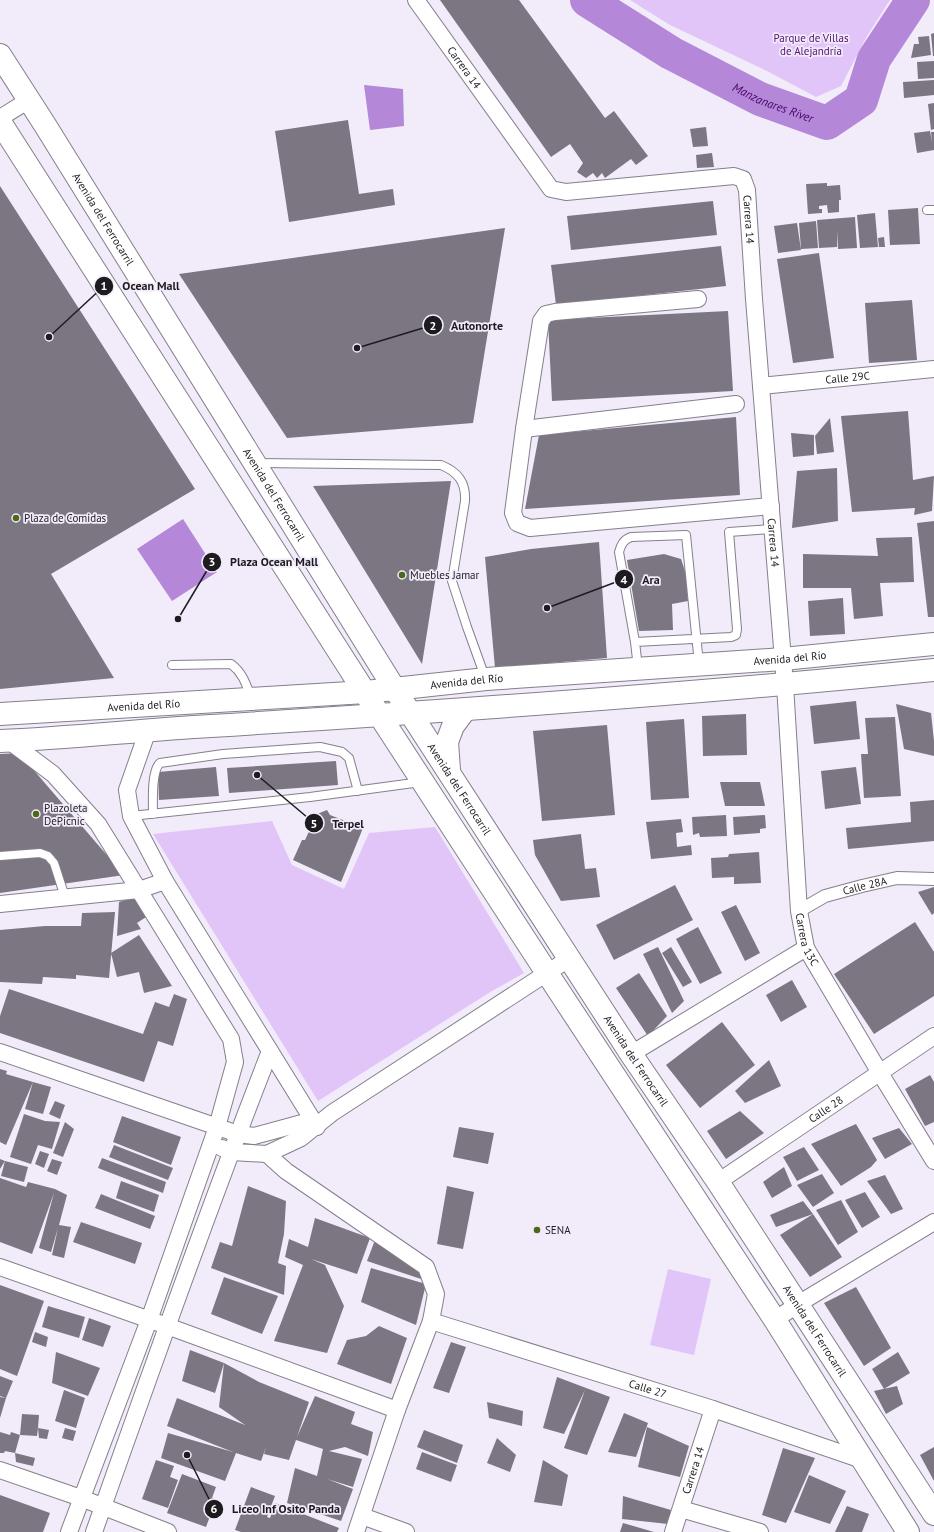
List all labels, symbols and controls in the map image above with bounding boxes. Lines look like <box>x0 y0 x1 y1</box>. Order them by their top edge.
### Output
park label: Parque de Villas de Alejandría <box>773 31 849 58</box>
street label: Carrera 14 <box>444 44 484 91</box>
water label: Manzanares River <box>730 79 817 125</box>
street label: Avenida del Ferrocarril <box>69 170 138 269</box>
street label: Carrera 14 <box>740 195 757 244</box>
callout: Ocean Mall <box>94 274 187 298</box>
text: 1 <box>101 278 107 293</box>
text: Ocean Mall <box>122 278 180 293</box>
callout: Autonorte <box>423 313 511 337</box>
text: 2 <box>430 318 436 333</box>
text: Autonorte <box>451 318 503 333</box>
street label: Calle 29C <box>825 368 871 387</box>
street label: Avenida del Ferrocarril <box>240 446 309 544</box>
place label: Plaza de Comidas <box>24 511 107 525</box>
marker: Plaza de Comidas <box>11 513 21 523</box>
street label: Carrera 14 <box>765 518 782 567</box>
callout: Plaza Ocean Mall <box>202 550 326 574</box>
text: 3 <box>209 554 215 569</box>
text: Plaza Ocean Mall <box>230 554 318 569</box>
callout: Ara <box>614 567 668 591</box>
place label: Muebles Jamar <box>410 568 480 582</box>
marker: Muebles Jamar <box>397 570 407 580</box>
text: 4 <box>621 572 628 587</box>
text: Ara <box>642 572 660 587</box>
street label: Avenida del Río <box>753 648 827 668</box>
street label: Avenida del Río <box>430 671 504 692</box>
street label: Avenida del Río <box>107 696 181 715</box>
street label: Avenida del Ferrocarril <box>425 740 495 838</box>
place label: Plazoleta DePicnic <box>44 801 87 828</box>
marker: Plazoleta DePicnic <box>31 809 41 819</box>
callout: Terpel <box>304 811 372 835</box>
text: 5 <box>311 816 317 831</box>
text: Terpel <box>332 816 364 831</box>
street label: Calle 28A <box>841 873 889 898</box>
street label: Carrera 13C <box>792 912 822 968</box>
street label: Avenida del Ferrocarril <box>601 1012 672 1110</box>
street label: Calle 28 <box>806 1093 846 1126</box>
place label: SENA <box>545 1223 571 1237</box>
marker: SENA <box>532 1225 542 1235</box>
street label: Avenida del Ferrocarril <box>780 1282 850 1380</box>
street label: Calle 27 <box>627 1376 668 1401</box>
street label: Carrera 14 <box>679 1445 707 1496</box>
callout: Liceo Inf Osito Panda <box>204 1497 349 1521</box>
text: 6 <box>211 1501 218 1516</box>
text: Liceo Inf Osito Panda <box>232 1501 340 1516</box>

